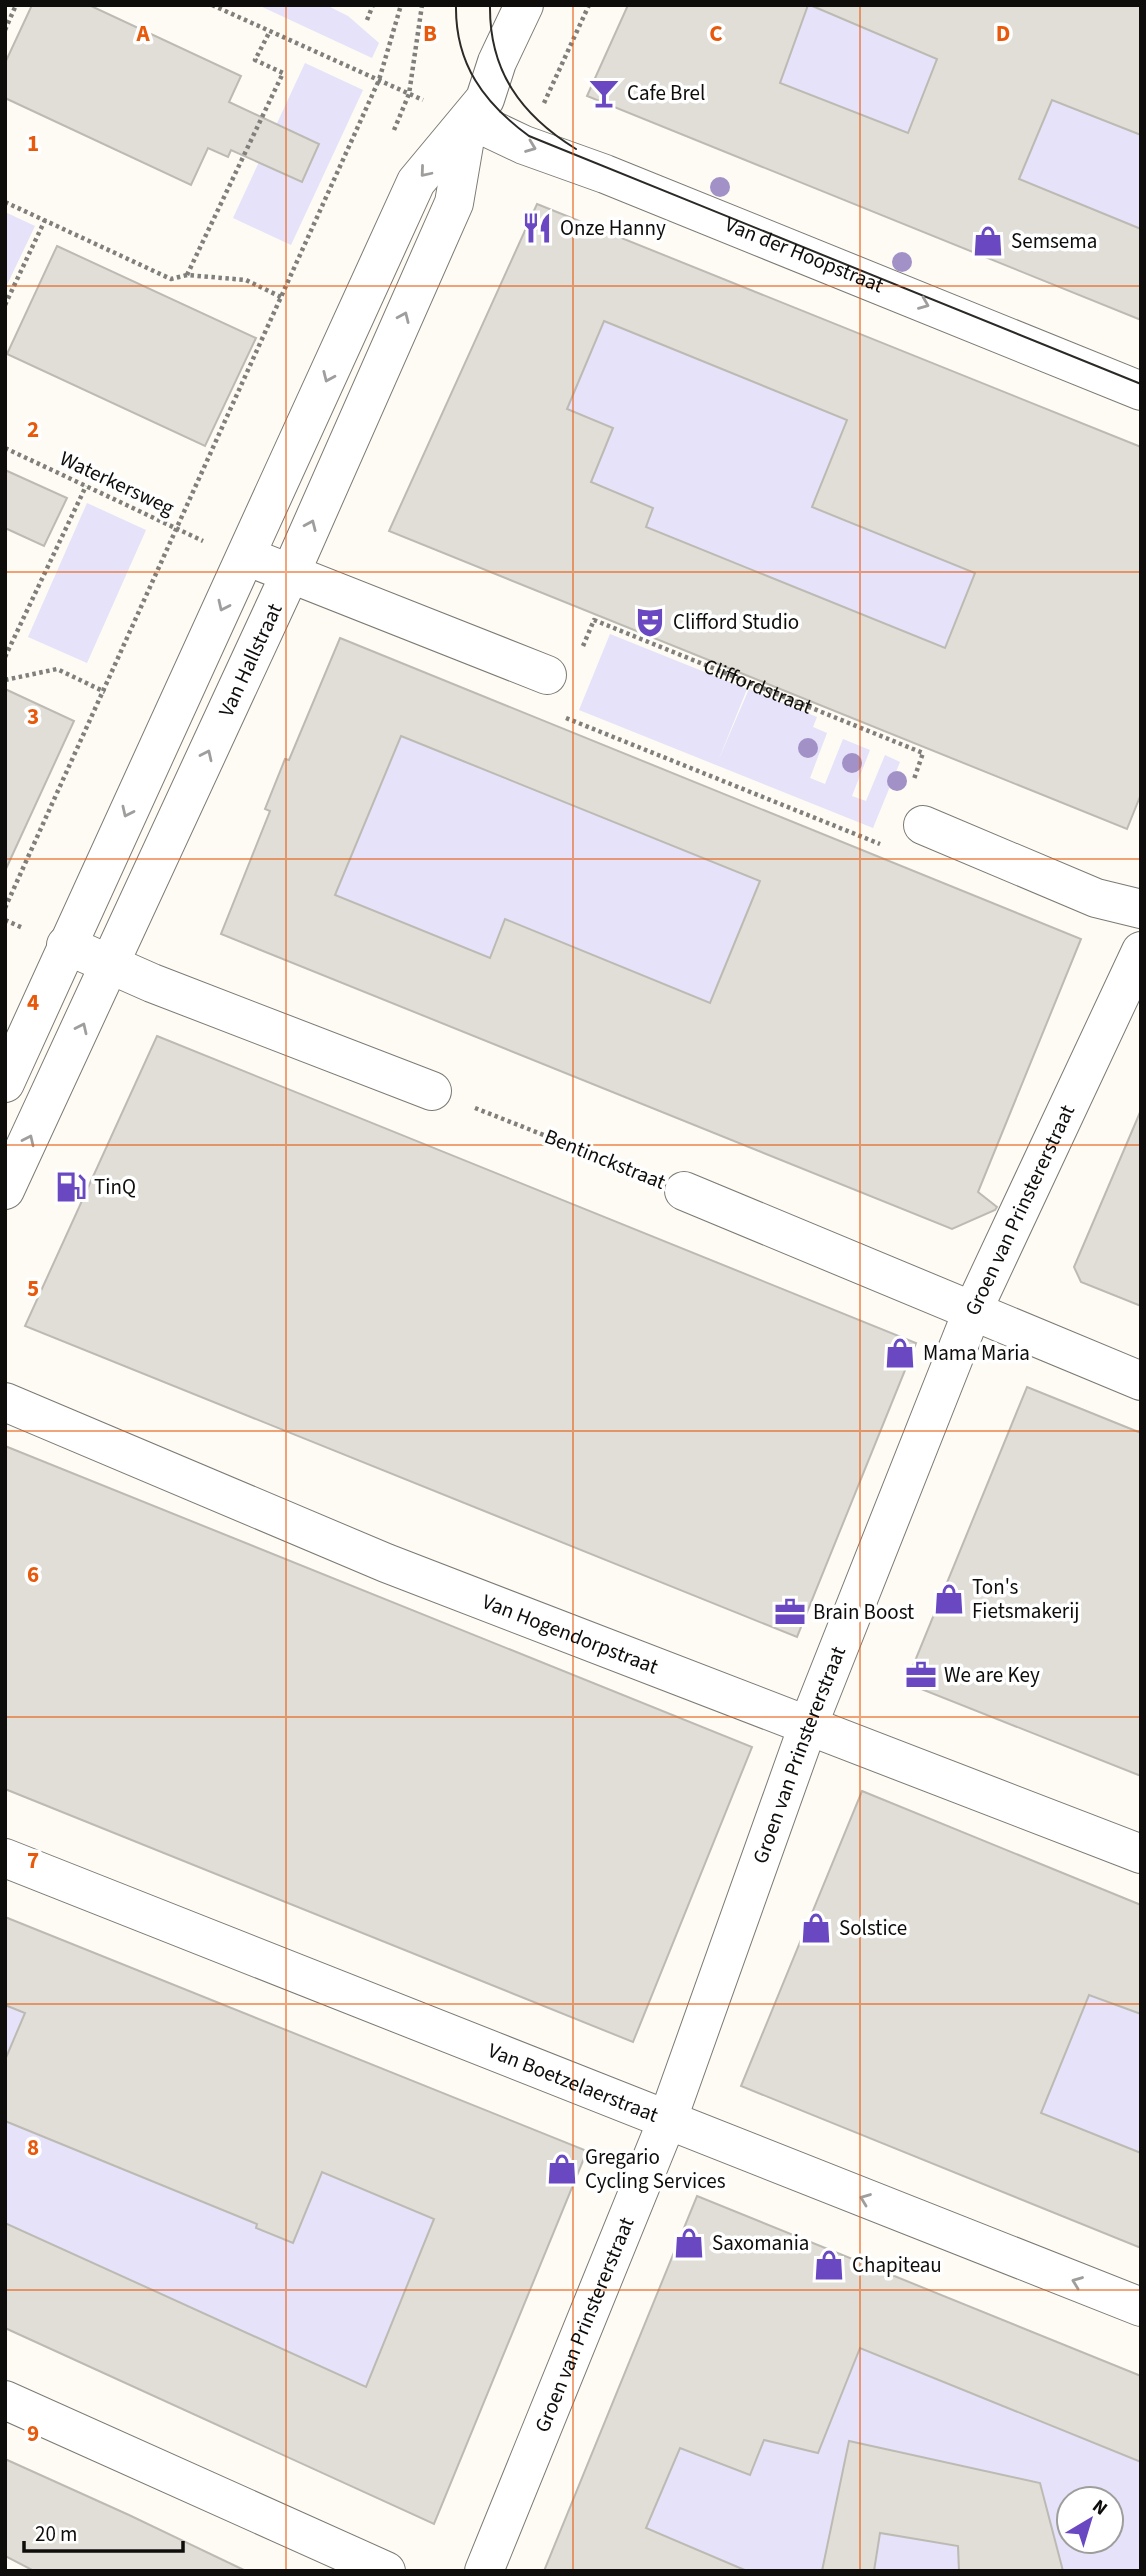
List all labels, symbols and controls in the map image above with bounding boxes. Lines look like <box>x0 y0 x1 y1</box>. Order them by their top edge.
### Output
text: A <box>135 17 150 50</box>
text: B <box>423 17 437 50</box>
text: C <box>709 17 723 50</box>
text: D <box>996 17 1010 50</box>
bar icon: Cafe Brel <box>587 76 621 110</box>
place label: Cafe Brel <box>627 78 705 108</box>
text: 1 <box>27 127 39 160</box>
one-way arrow <box>524 138 536 152</box>
one-way arrow <box>421 163 433 176</box>
street label: Van der Hoopstraat <box>721 209 888 300</box>
restaurant icon: Onze Hanny <box>520 211 554 245</box>
place label: Onze Hanny <box>560 213 666 243</box>
shop icon: Semsema <box>971 224 1005 258</box>
place label: Semsema <box>1011 226 1097 256</box>
one-way arrow <box>918 295 930 309</box>
one-way arrow <box>396 312 410 324</box>
one-way arrow <box>322 370 336 382</box>
text: 2 <box>27 413 39 446</box>
street label: Waterkersweg <box>55 443 180 523</box>
one-way arrow <box>303 520 317 532</box>
street label: Van Hallstraat <box>211 598 289 722</box>
one-way arrow <box>217 599 231 611</box>
theatre icon: Clifford Studio <box>633 605 667 639</box>
place label: Clifford Studio <box>673 607 799 637</box>
street label: Cliffordstraat <box>699 651 817 722</box>
text: 3 <box>27 700 39 733</box>
one-way arrow <box>199 750 213 762</box>
one-way arrow <box>121 805 135 817</box>
text: 4 <box>27 986 39 1019</box>
one-way arrow <box>73 1023 87 1035</box>
street label: Groen van Prinstererstraat <box>957 1100 1082 1321</box>
street label: Bentinckstraat <box>540 1121 670 1197</box>
one-way arrow <box>21 1135 35 1147</box>
fuel station icon: TinQ <box>54 1170 88 1204</box>
place label: TinQ <box>94 1172 136 1202</box>
text: 5 <box>27 1272 39 1305</box>
shop icon: Mama Maria <box>883 1336 917 1370</box>
place label: Mama Maria <box>923 1338 1030 1368</box>
text: 6 <box>27 1558 39 1591</box>
place label: Ton's Fietsmakerij <box>972 1572 1080 1626</box>
shop icon: Ton's Fietsmakerij <box>932 1582 966 1616</box>
street label: Van Hogendorpstraat <box>478 1587 662 1681</box>
office icon: Brain Boost <box>773 1595 807 1629</box>
place label: Brain Boost <box>813 1597 914 1627</box>
street label: Groen van Prinstererstraat <box>745 1642 853 1868</box>
office icon: We are Key <box>904 1658 938 1692</box>
place label: We are Key <box>944 1660 1040 1690</box>
text: 7 <box>27 1844 39 1877</box>
shop icon: Solstice <box>799 1911 833 1945</box>
place label: Solstice <box>839 1913 907 1943</box>
street label: Van Boetzelaerstraat <box>484 2035 663 2130</box>
text: 8 <box>27 2131 39 2164</box>
place label: Gregario Cycling Services <box>585 2142 726 2196</box>
shop icon: Gregario Cycling Services <box>545 2152 579 2186</box>
one-way arrow <box>860 2193 872 2207</box>
street label: Groen van Prinstererstraat <box>527 2213 641 2437</box>
shop icon: Saxomania <box>672 2226 706 2260</box>
place label: Saxomania <box>712 2228 809 2258</box>
shop icon: Chapiteau <box>812 2248 846 2282</box>
place label: Chapiteau <box>852 2250 942 2280</box>
one-way arrow <box>1072 2277 1084 2291</box>
text: 9 <box>27 2417 39 2450</box>
north arrow <box>1055 2485 1125 2555</box>
text: N <box>1086 2493 1113 2522</box>
scale bar <box>24 2510 184 2554</box>
text: 20 m <box>35 2519 77 2549</box>

